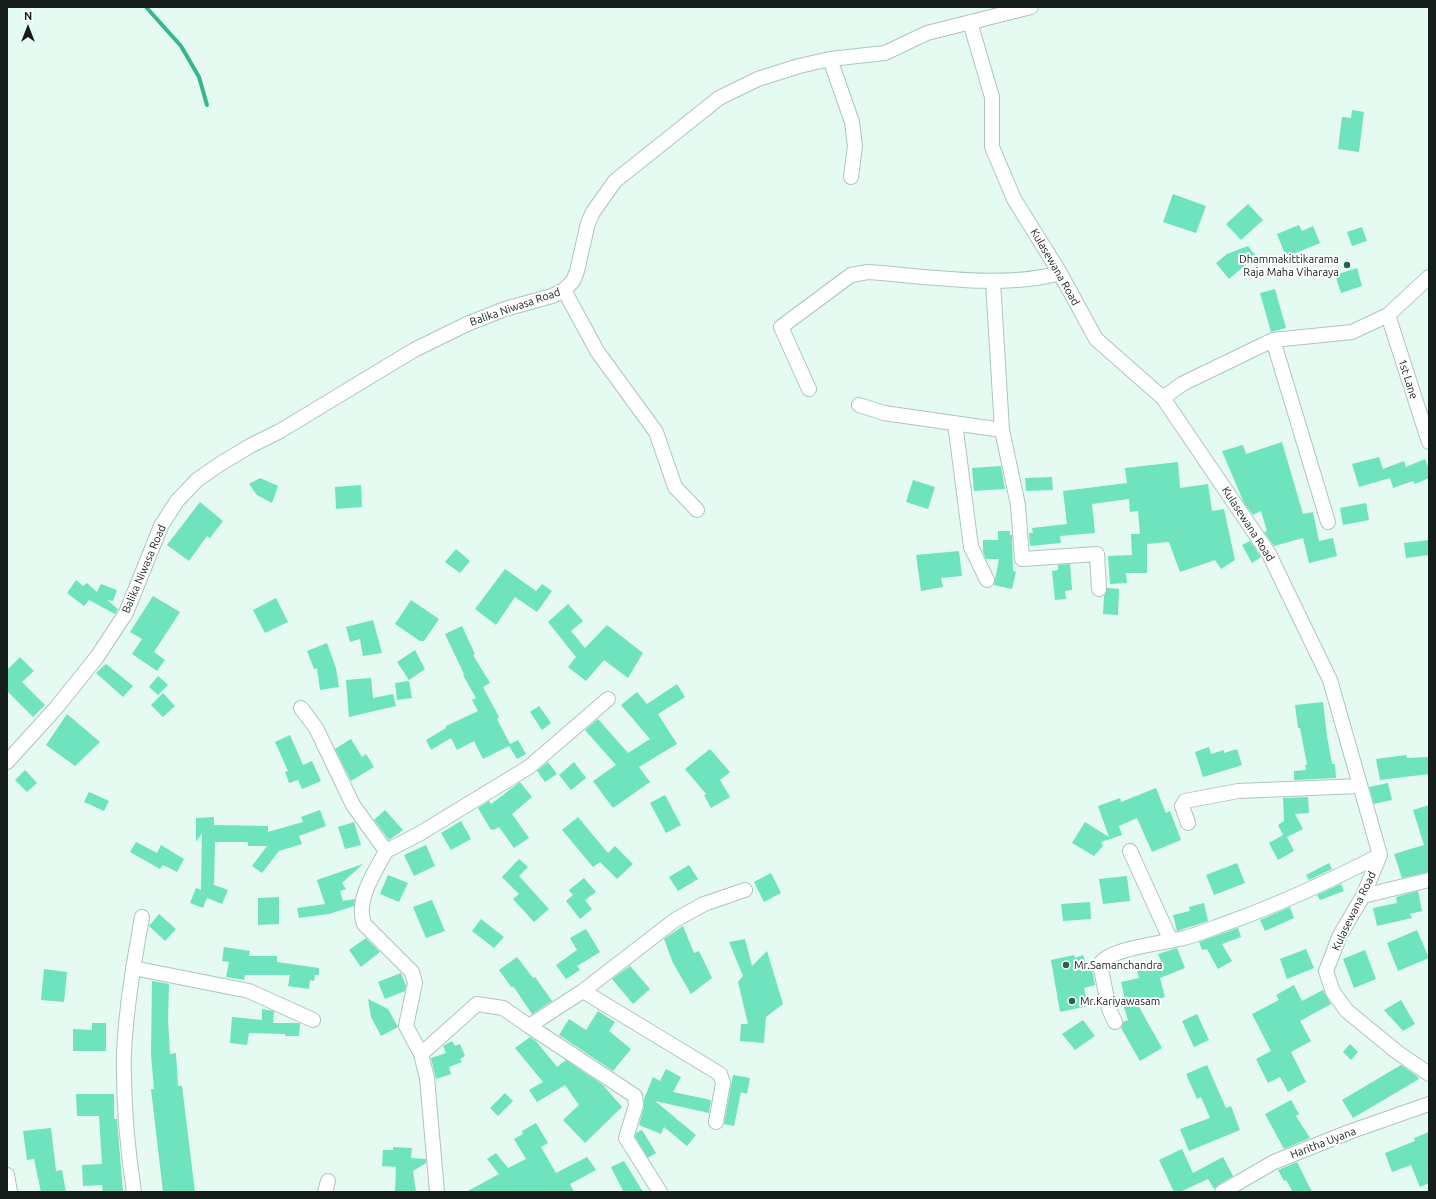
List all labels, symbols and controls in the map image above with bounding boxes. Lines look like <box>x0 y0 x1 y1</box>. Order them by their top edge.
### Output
north arrow <box>8 8 48 48</box>
text: N <box>24 10 32 22</box>
street label: Kulasewana Road <box>1028 226 1082 308</box>
place label: Dhammakittikarama Raja Maha Viharaya <box>1239 252 1339 278</box>
marker: Dhammakittikarama Raja Maha Viharaya <box>1342 260 1352 270</box>
street label: Balika Niwasa Road <box>468 285 562 329</box>
street label: 1st Lane <box>1395 357 1421 401</box>
street label: Kulasewana Road <box>1219 484 1277 564</box>
street label: Balika Niwasa Road <box>119 523 169 615</box>
street label: Kulasewana Road <box>1329 869 1379 953</box>
place label: Mr.Samanchandra <box>1074 958 1163 972</box>
marker: Mr.Samanchandra <box>1061 960 1071 970</box>
place label: Mr.Kariyawasam <box>1080 994 1160 1008</box>
marker: Mr.Kariyawasam <box>1067 996 1077 1006</box>
street label: Haritha Uyana <box>1288 1124 1358 1162</box>

